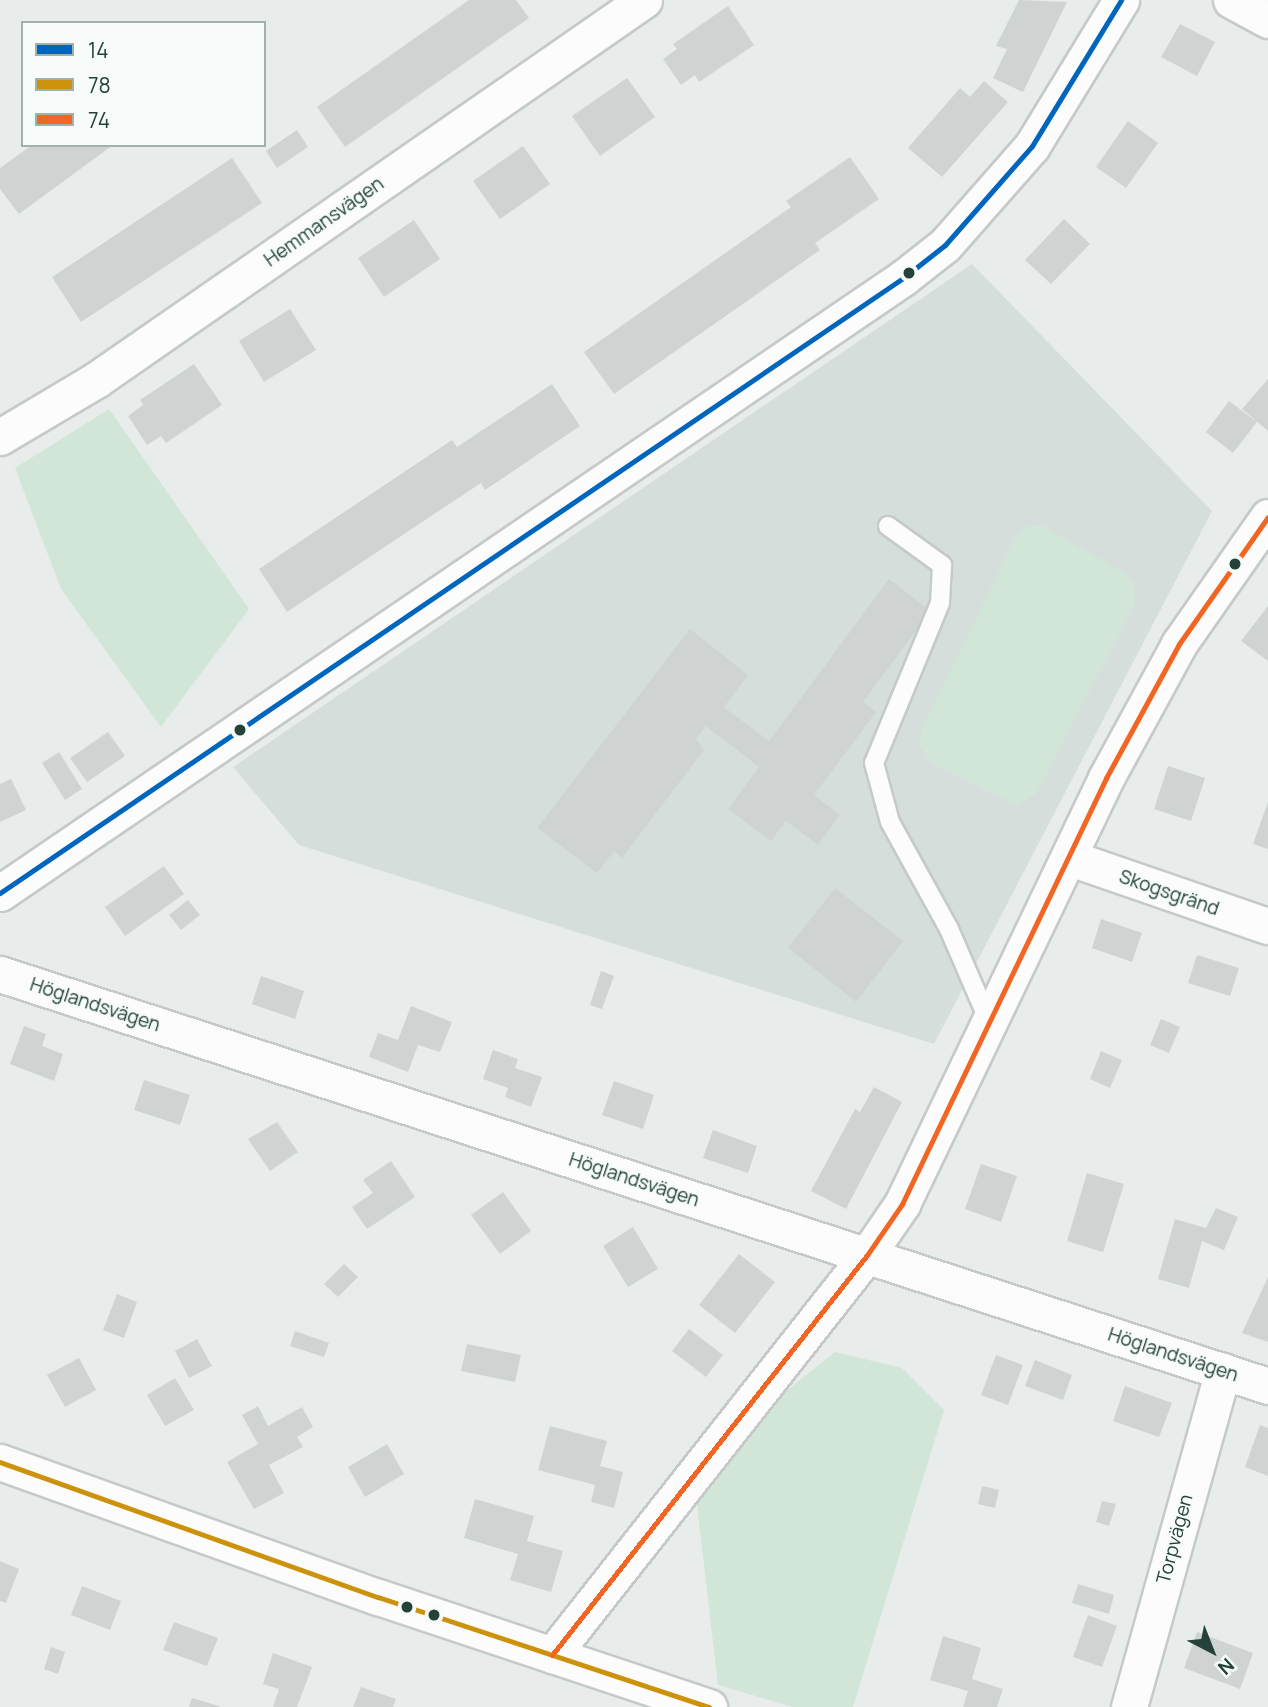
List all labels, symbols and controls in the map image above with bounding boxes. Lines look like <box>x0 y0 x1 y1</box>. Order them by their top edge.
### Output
legend <box>21 21 266 147</box>
text: 14 <box>88 36 109 64</box>
text: 78 <box>88 71 111 99</box>
text: 74 <box>88 106 110 134</box>
street label: Hemmansvägen <box>260 172 388 272</box>
unlabelled marker <box>902 266 916 280</box>
unlabelled marker <box>1228 557 1242 571</box>
unlabelled marker <box>233 723 247 737</box>
street label: Skogsgränd <box>1116 865 1222 921</box>
street label: Höglandsvägen <box>27 973 163 1037</box>
street label: Höglandsvägen <box>566 1148 702 1212</box>
street label: Höglandsvägen <box>1105 1323 1241 1387</box>
street label: Torpvägen <box>1152 1492 1198 1586</box>
unlabelled marker <box>400 1600 414 1614</box>
unlabelled marker <box>427 1608 441 1622</box>
north arrow <box>1177 1616 1247 1686</box>
text: N <box>1212 1652 1240 1681</box>

